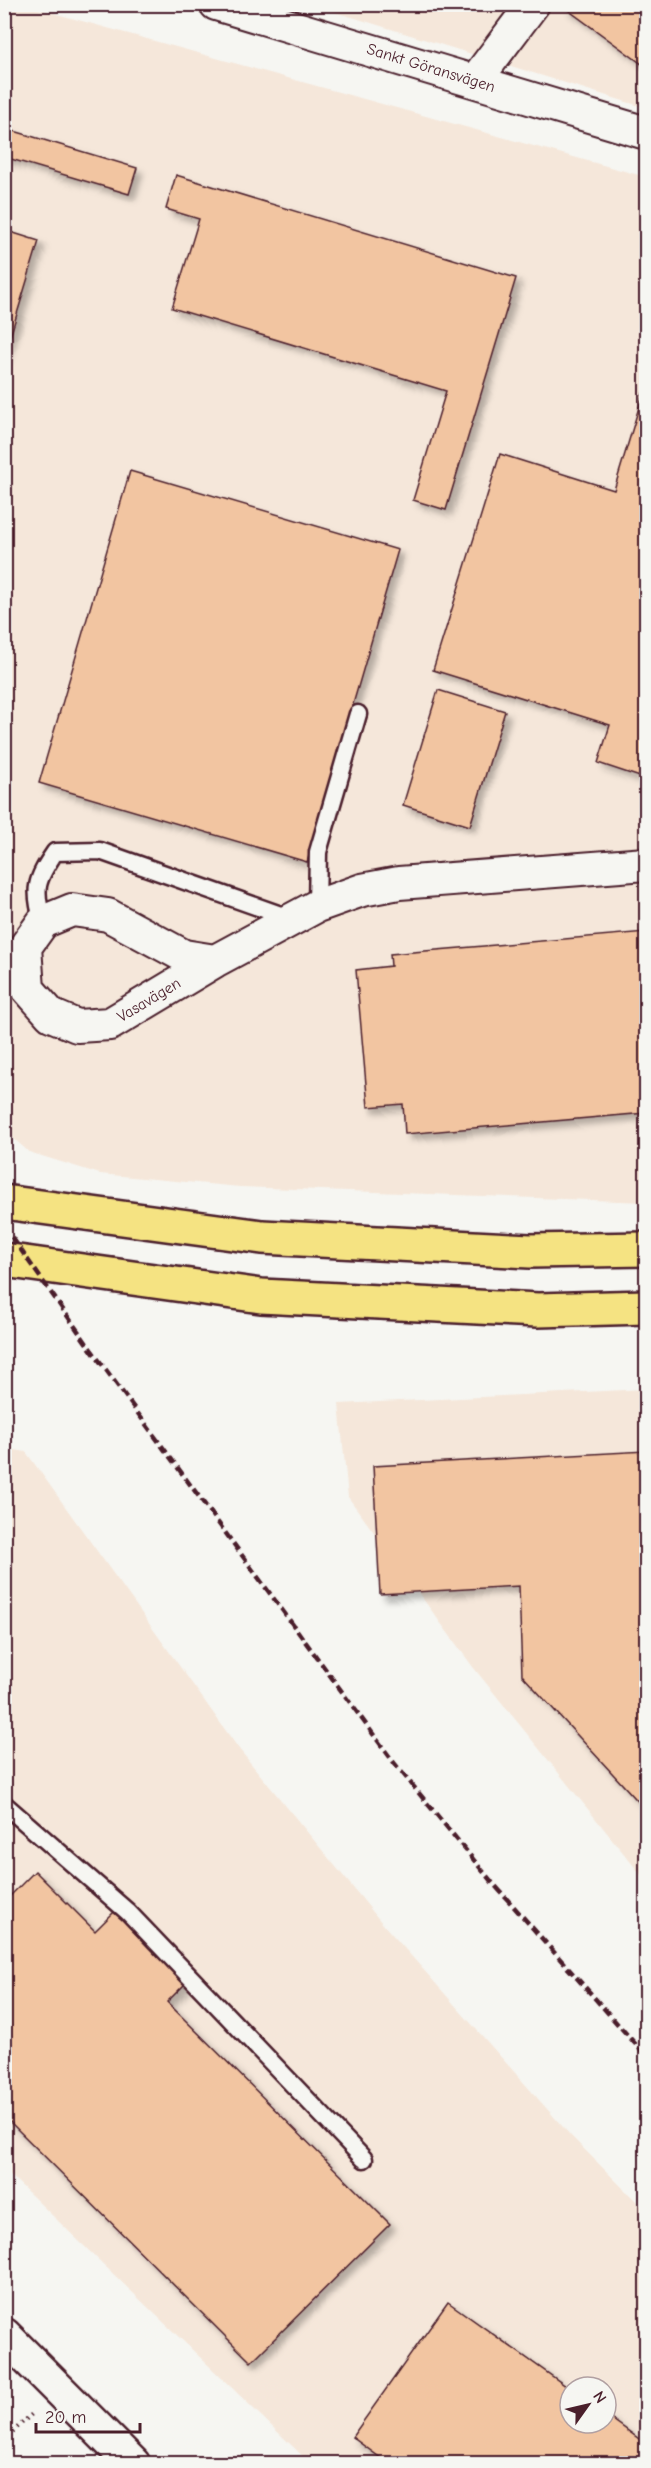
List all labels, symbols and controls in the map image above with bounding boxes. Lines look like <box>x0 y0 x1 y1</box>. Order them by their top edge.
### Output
street label: Sankt Göransvägen <box>365 40 497 96</box>
street label: Vasavägen <box>114 974 184 1026</box>
north arrow <box>558 2375 618 2435</box>
text: N <box>589 2388 610 2407</box>
scale bar <box>36 2396 140 2434</box>
text: 20 m <box>45 2407 86 2428</box>

